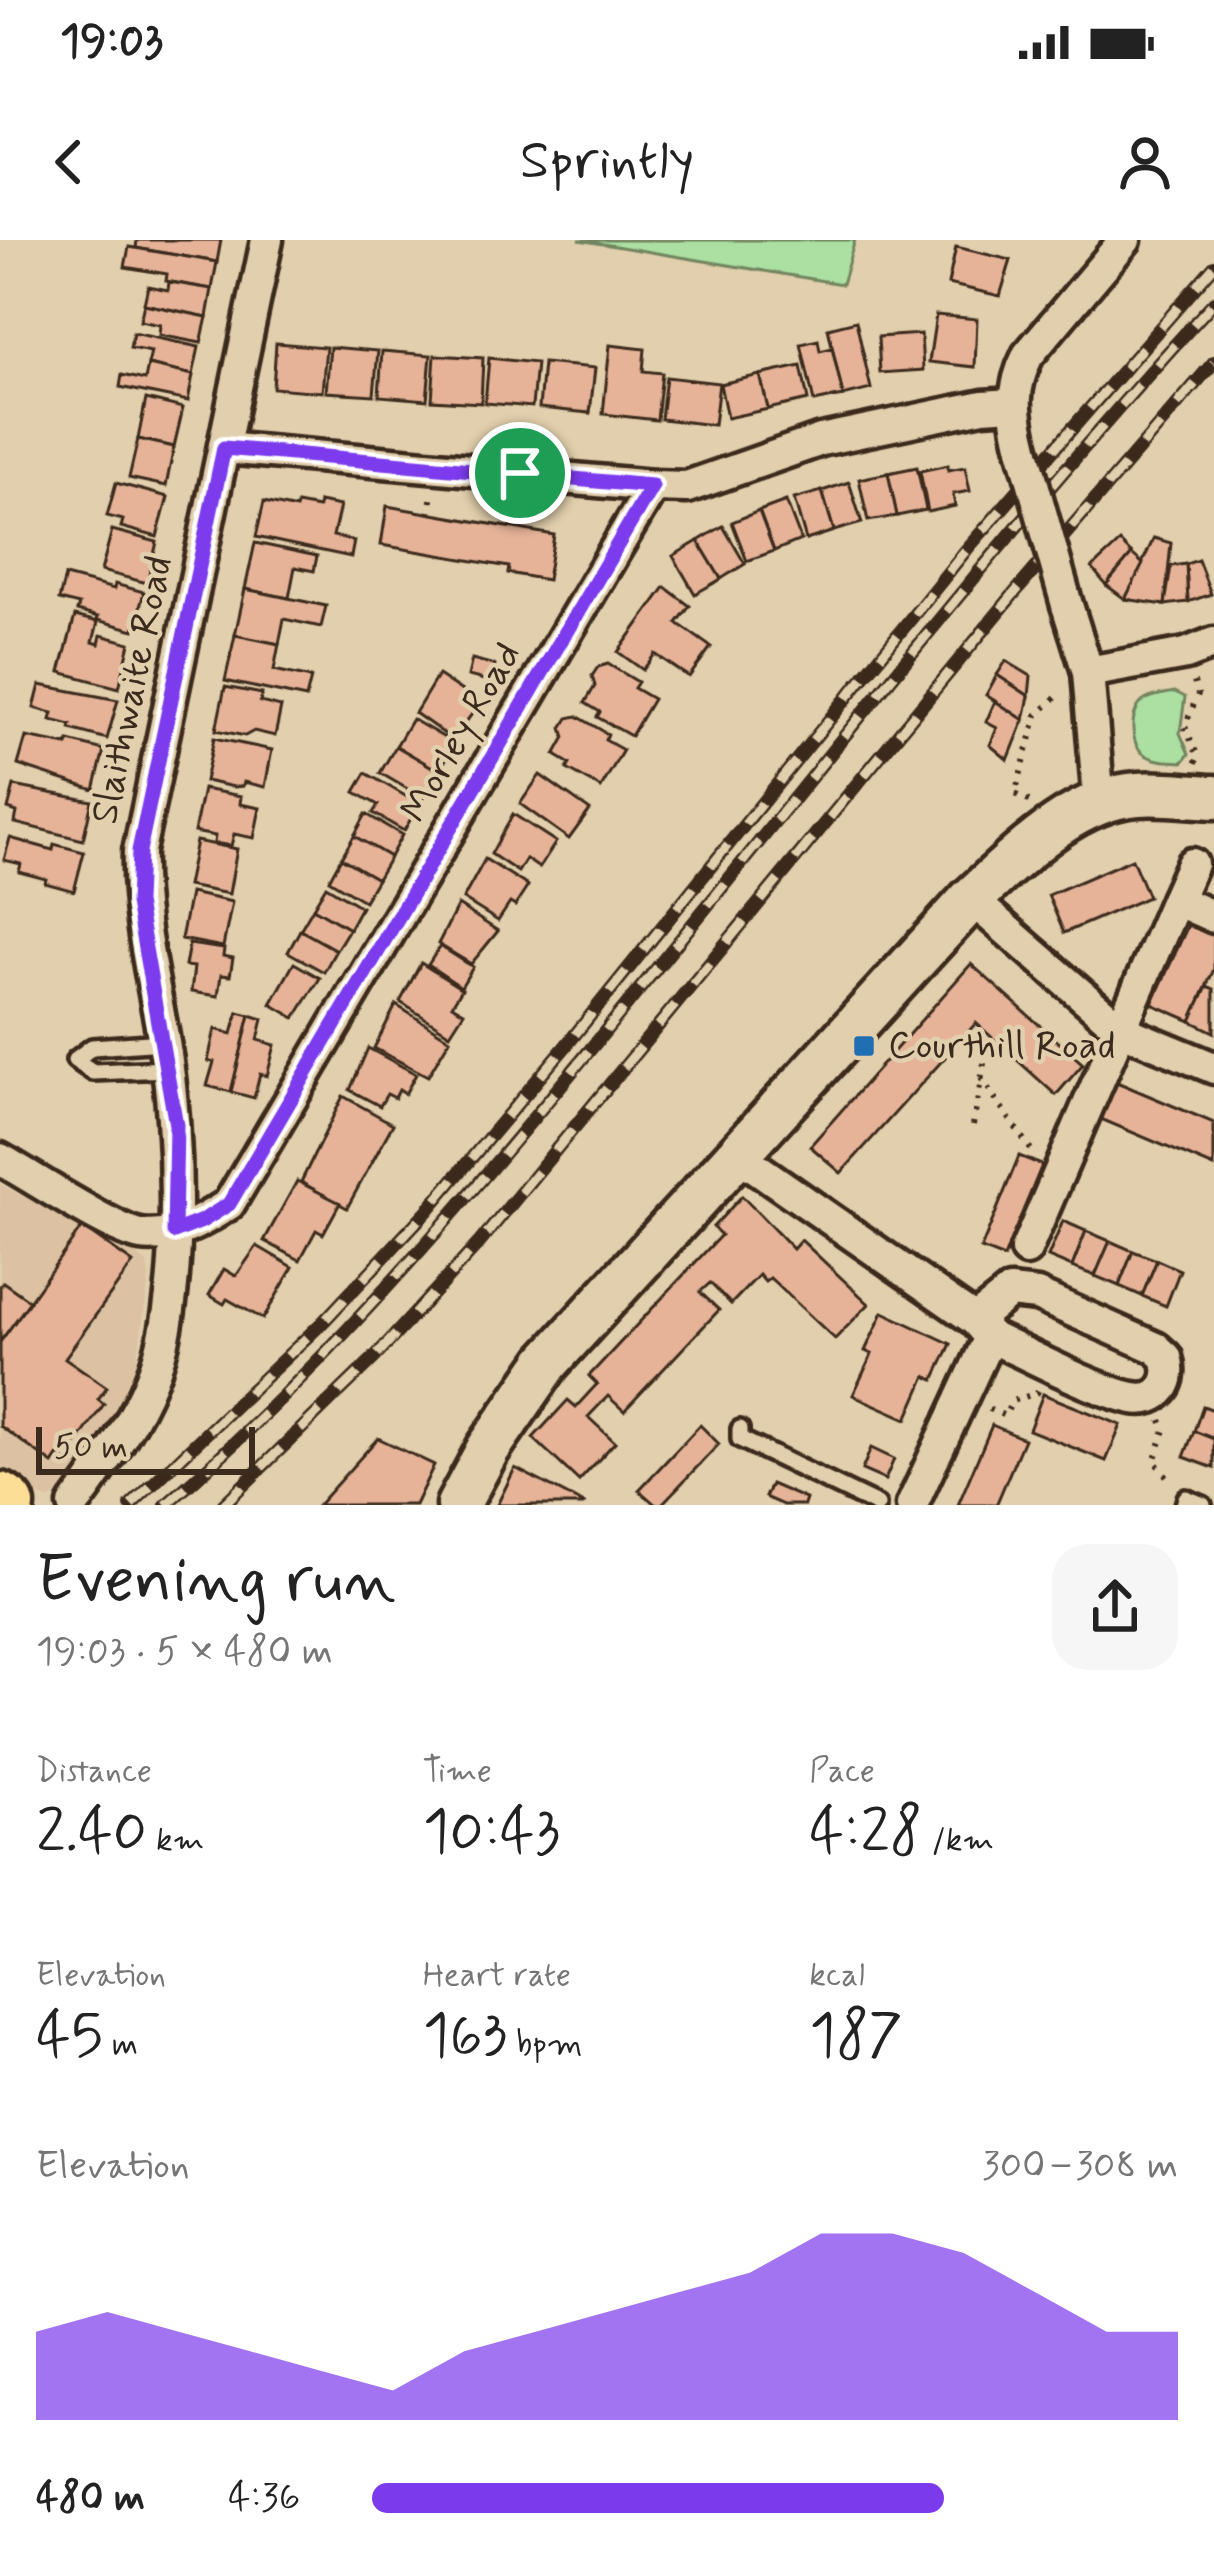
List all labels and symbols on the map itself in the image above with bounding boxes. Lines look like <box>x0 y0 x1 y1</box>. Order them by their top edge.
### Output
pin <box>469 422 571 524</box>
street label: Slaithwaite Road <box>80 551 186 829</box>
street label: Morley Road <box>390 634 534 832</box>
place label: Courthill Road <box>888 1021 1116 1072</box>
marker: Courthill Road <box>851 1033 877 1059</box>
scale bar <box>36 1421 255 1474</box>

